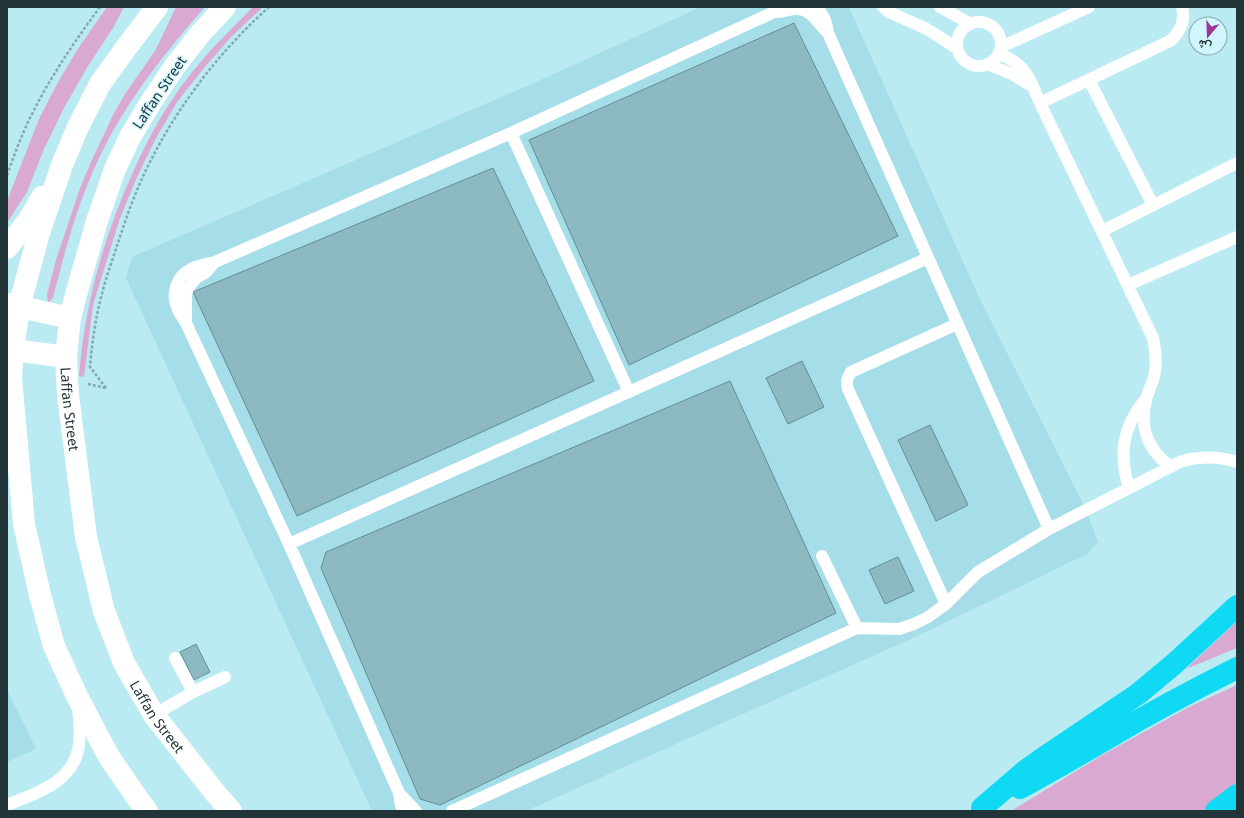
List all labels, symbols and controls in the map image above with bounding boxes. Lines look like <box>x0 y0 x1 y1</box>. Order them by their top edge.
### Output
north arrow <box>1188 16 1228 56</box>
text: ش <box>1196 37 1213 55</box>
street label: Laffan Street <box>128 52 190 132</box>
street label: Laffan Street <box>57 367 84 452</box>
street label: Laffan Street <box>126 677 189 756</box>

